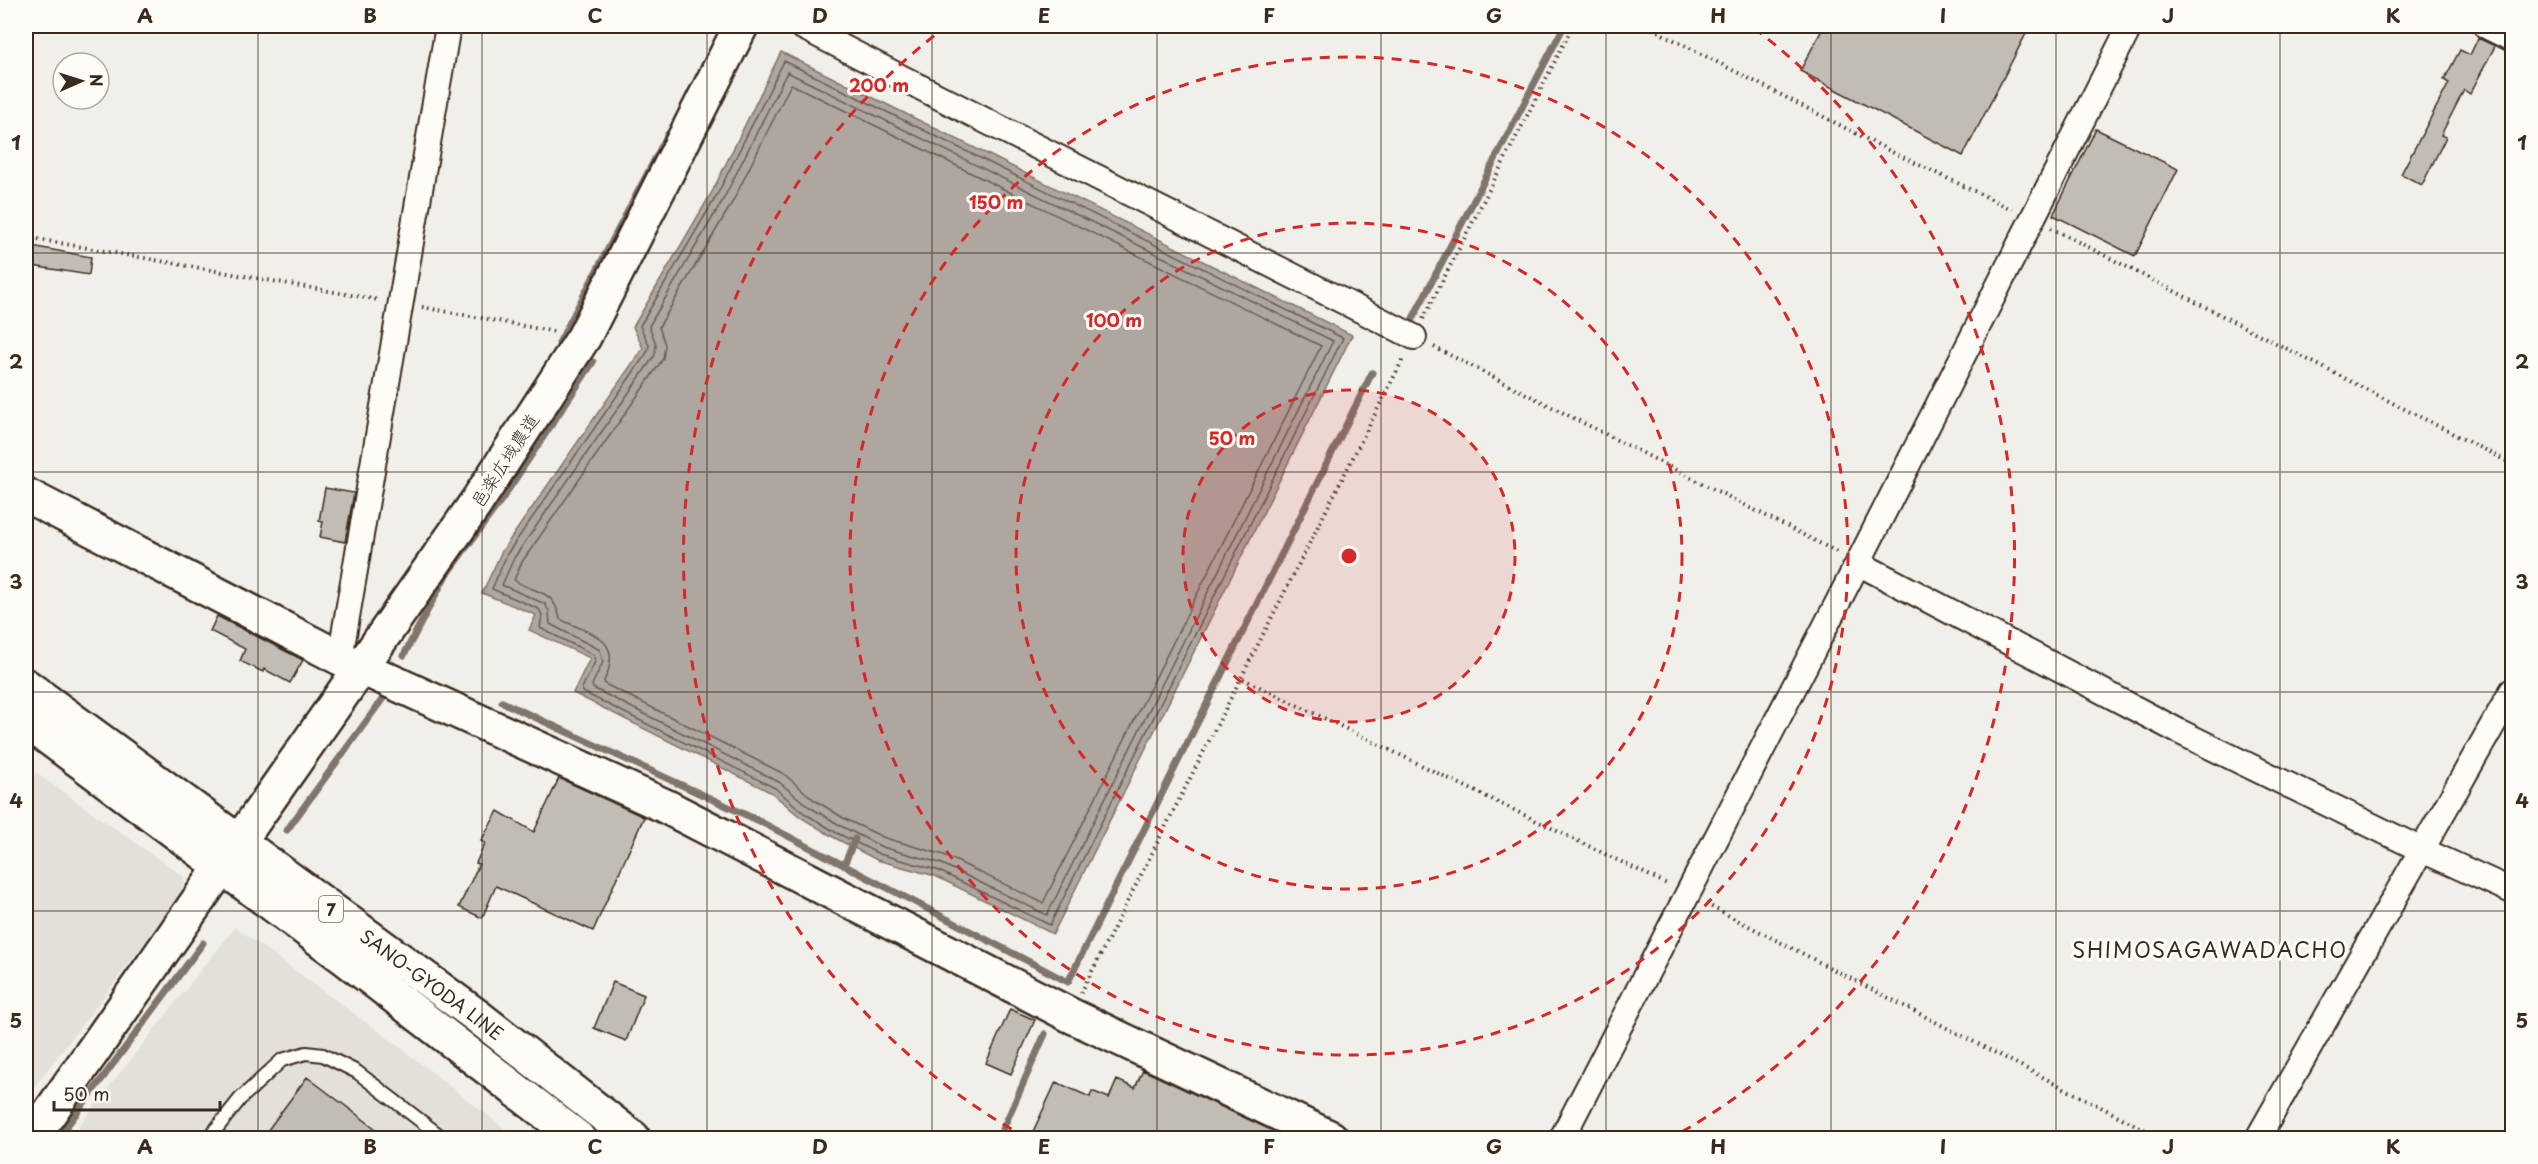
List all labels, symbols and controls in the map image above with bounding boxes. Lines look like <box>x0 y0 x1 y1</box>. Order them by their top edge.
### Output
text: A <box>137 0 153 30</box>
text: B <box>363 0 377 30</box>
text: C <box>587 0 603 30</box>
text: D <box>812 0 828 30</box>
text: E <box>1038 0 1050 30</box>
text: F <box>1263 0 1275 30</box>
text: G <box>1486 0 1502 30</box>
text: H <box>1710 0 1726 30</box>
text: I <box>1940 0 1946 30</box>
text: J <box>2162 0 2174 30</box>
text: K <box>2386 0 2401 30</box>
north arrow <box>51 51 111 111</box>
text: 200 m <box>849 71 909 98</box>
text: N <box>85 73 109 87</box>
text: 1 <box>11 127 21 157</box>
text: 1 <box>2517 127 2527 157</box>
text: 150 m <box>969 188 1023 215</box>
text: 100 m <box>1086 306 1142 333</box>
text: 2 <box>9 346 23 376</box>
text: 2 <box>2515 346 2529 376</box>
street label: 邑楽広域農道 <box>463 407 545 513</box>
text: 50 m <box>1209 424 1255 451</box>
centre of rings <box>1339 546 1359 566</box>
text: 3 <box>9 566 23 596</box>
text: 3 <box>2515 566 2529 596</box>
text: 4 <box>9 785 23 815</box>
text: 4 <box>2515 785 2529 815</box>
road number: 7 <box>319 896 343 922</box>
street label: SANO-GYODA LINE <box>355 922 510 1046</box>
district label: SHIMOSAGAWADACHO <box>2072 933 2348 965</box>
text: 5 <box>10 1005 22 1035</box>
text: 5 <box>2516 1005 2528 1035</box>
scale bar <box>54 1074 220 1112</box>
text: 50 m <box>63 1080 110 1107</box>
text: A <box>137 1131 153 1161</box>
text: B <box>363 1131 377 1161</box>
text: C <box>587 1131 603 1161</box>
text: D <box>812 1131 828 1161</box>
text: E <box>1038 1131 1050 1161</box>
text: F <box>1263 1131 1275 1161</box>
text: G <box>1486 1131 1502 1161</box>
text: H <box>1710 1131 1726 1161</box>
text: I <box>1940 1131 1946 1161</box>
text: J <box>2162 1131 2174 1161</box>
text: K <box>2386 1131 2401 1161</box>

